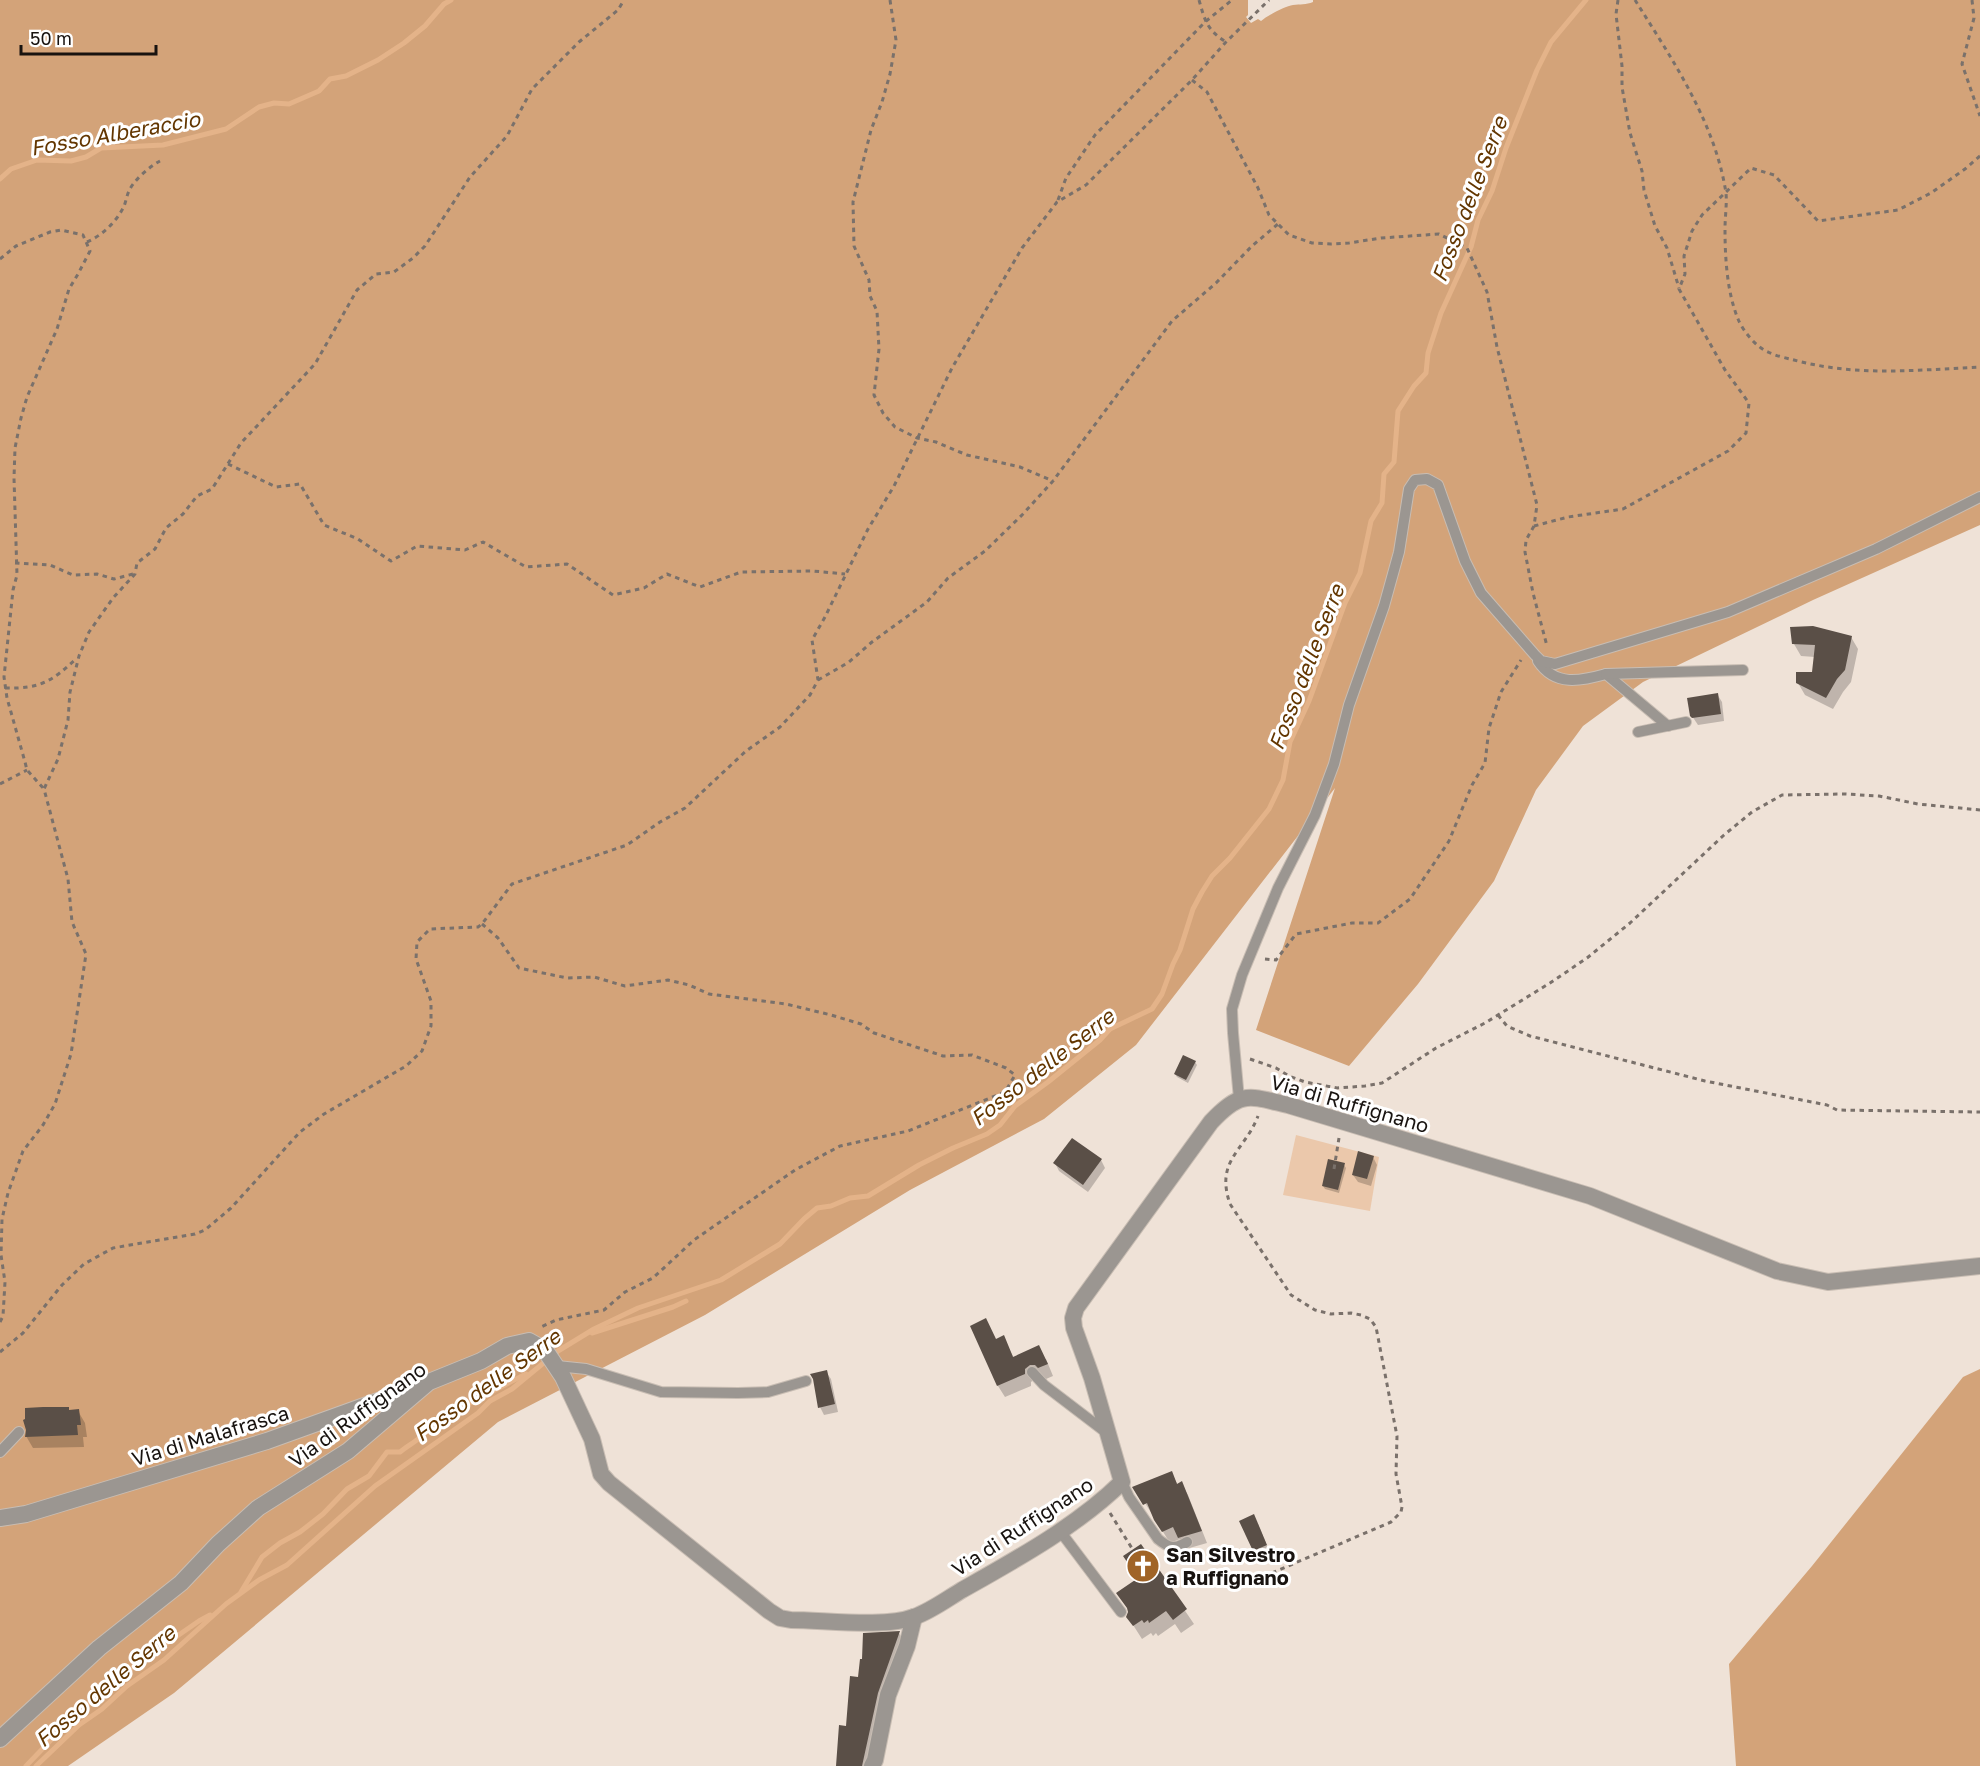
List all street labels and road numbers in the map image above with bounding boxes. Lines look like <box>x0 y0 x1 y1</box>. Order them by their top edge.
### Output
street label: Via di Ruffignano <box>1268 1069 1432 1137</box>
street label: Via di Ruffignano <box>284 1356 430 1472</box>
street label: Via di Malafrasca <box>129 1400 291 1470</box>
street label: Via di Ruffignano <box>947 1471 1097 1581</box>

